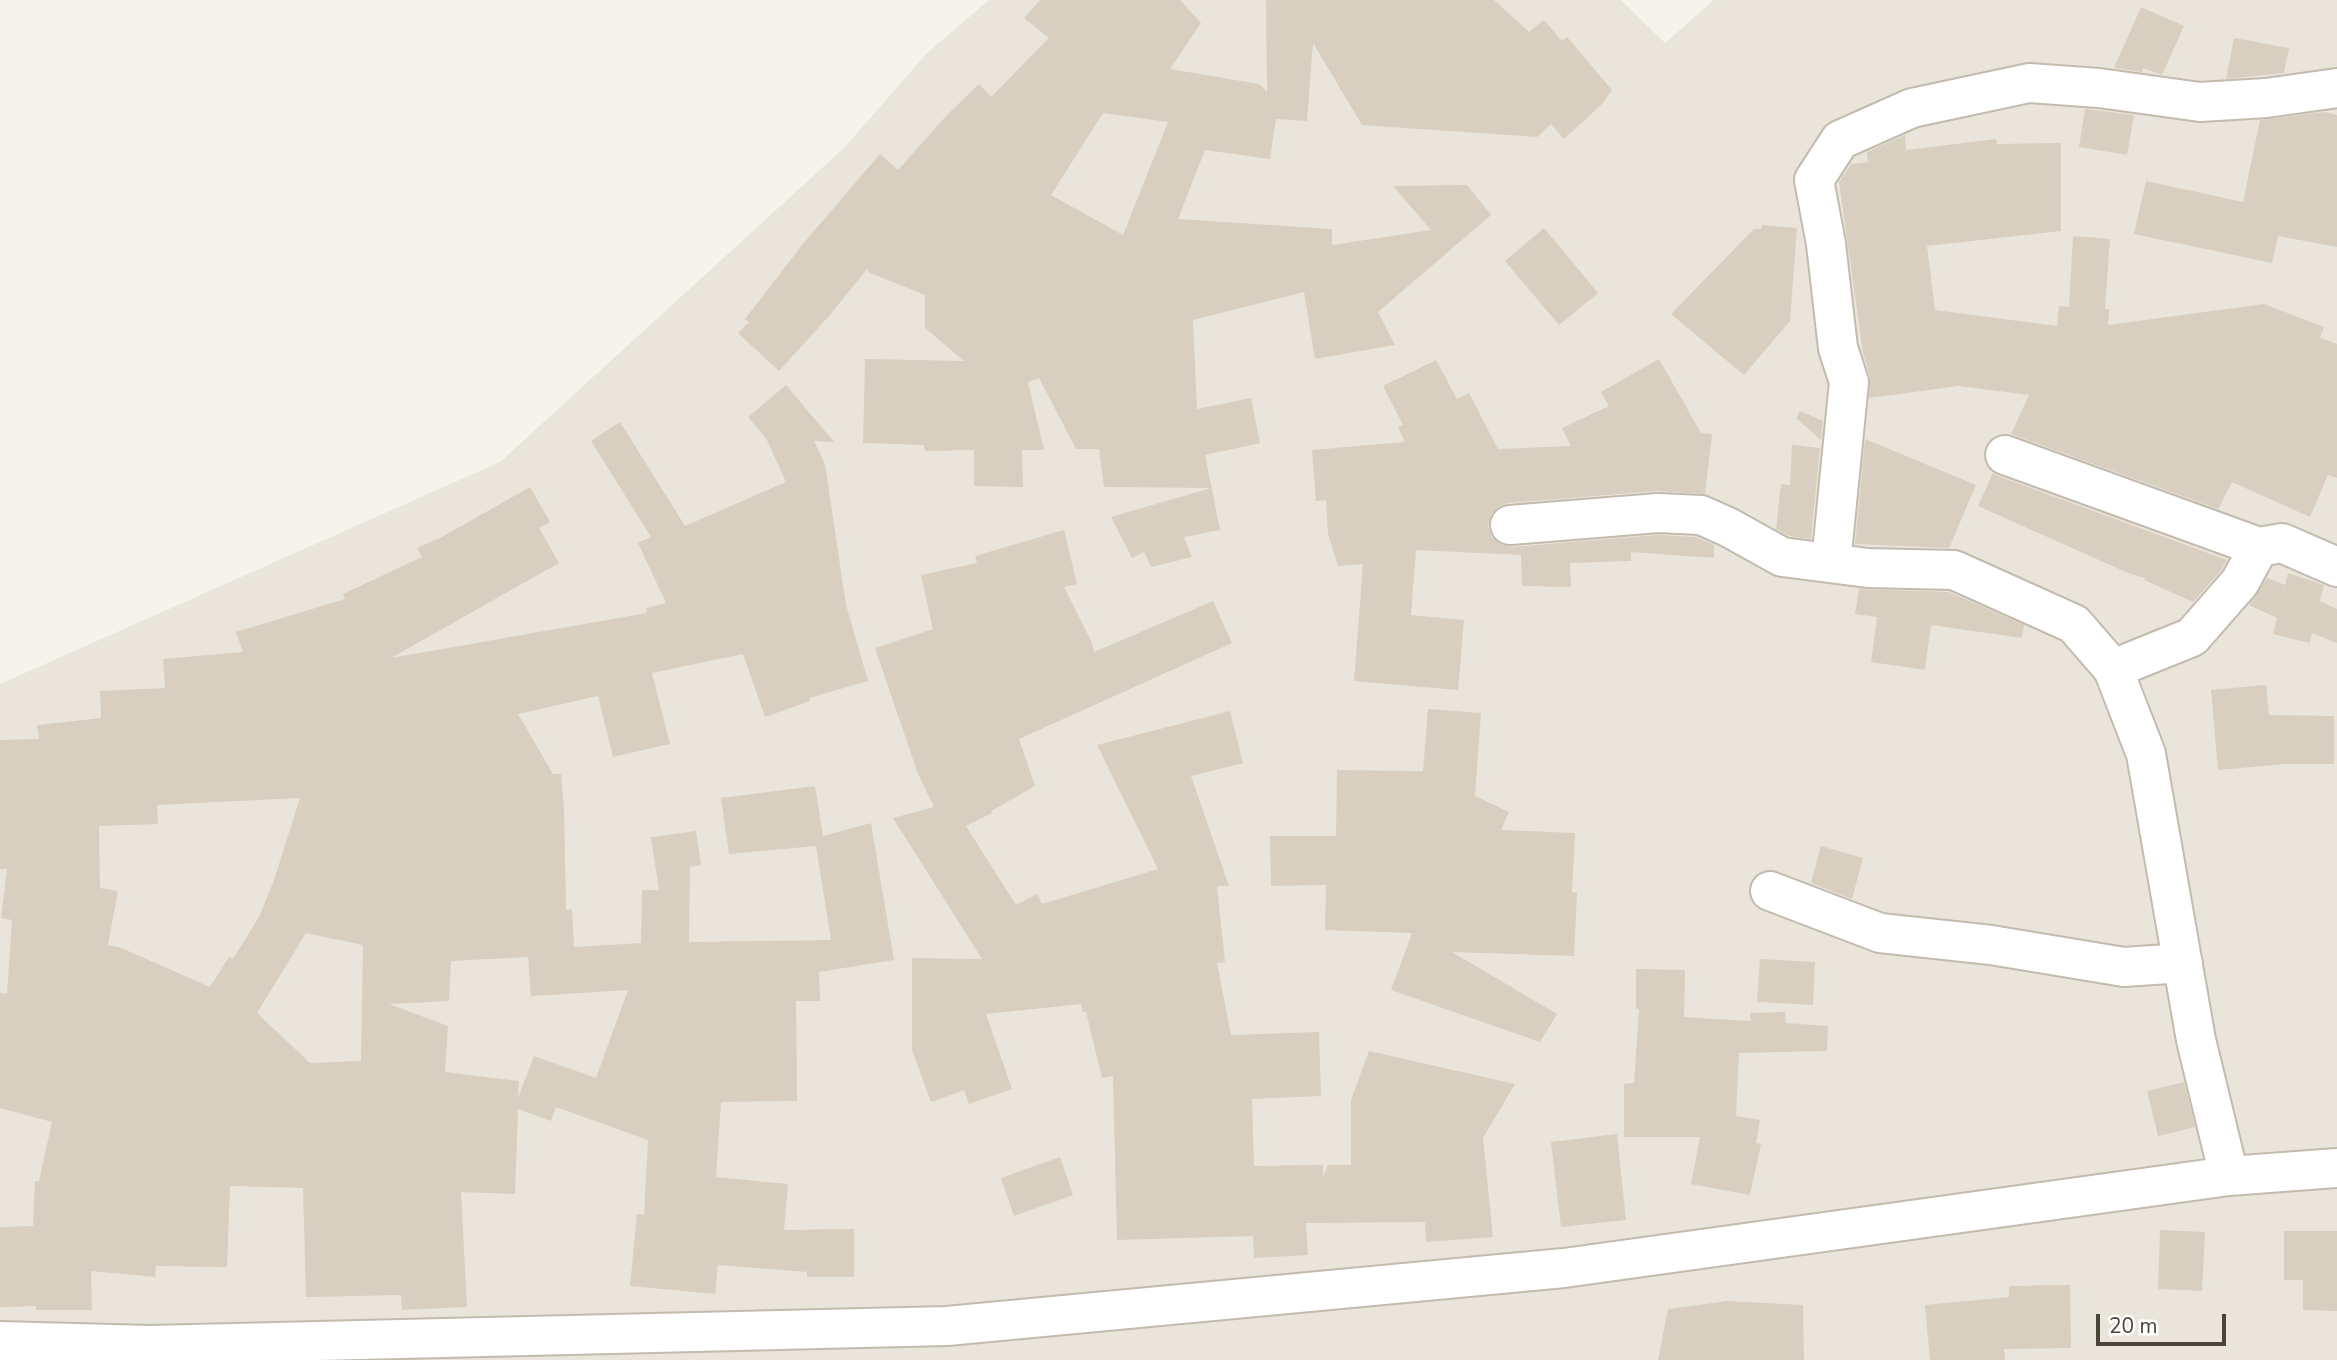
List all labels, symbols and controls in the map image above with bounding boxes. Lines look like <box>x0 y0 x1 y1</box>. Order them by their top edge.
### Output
scale bar <box>2099 1300 2228 1344</box>
text: 20 m <box>2109 1312 2158 1340</box>

